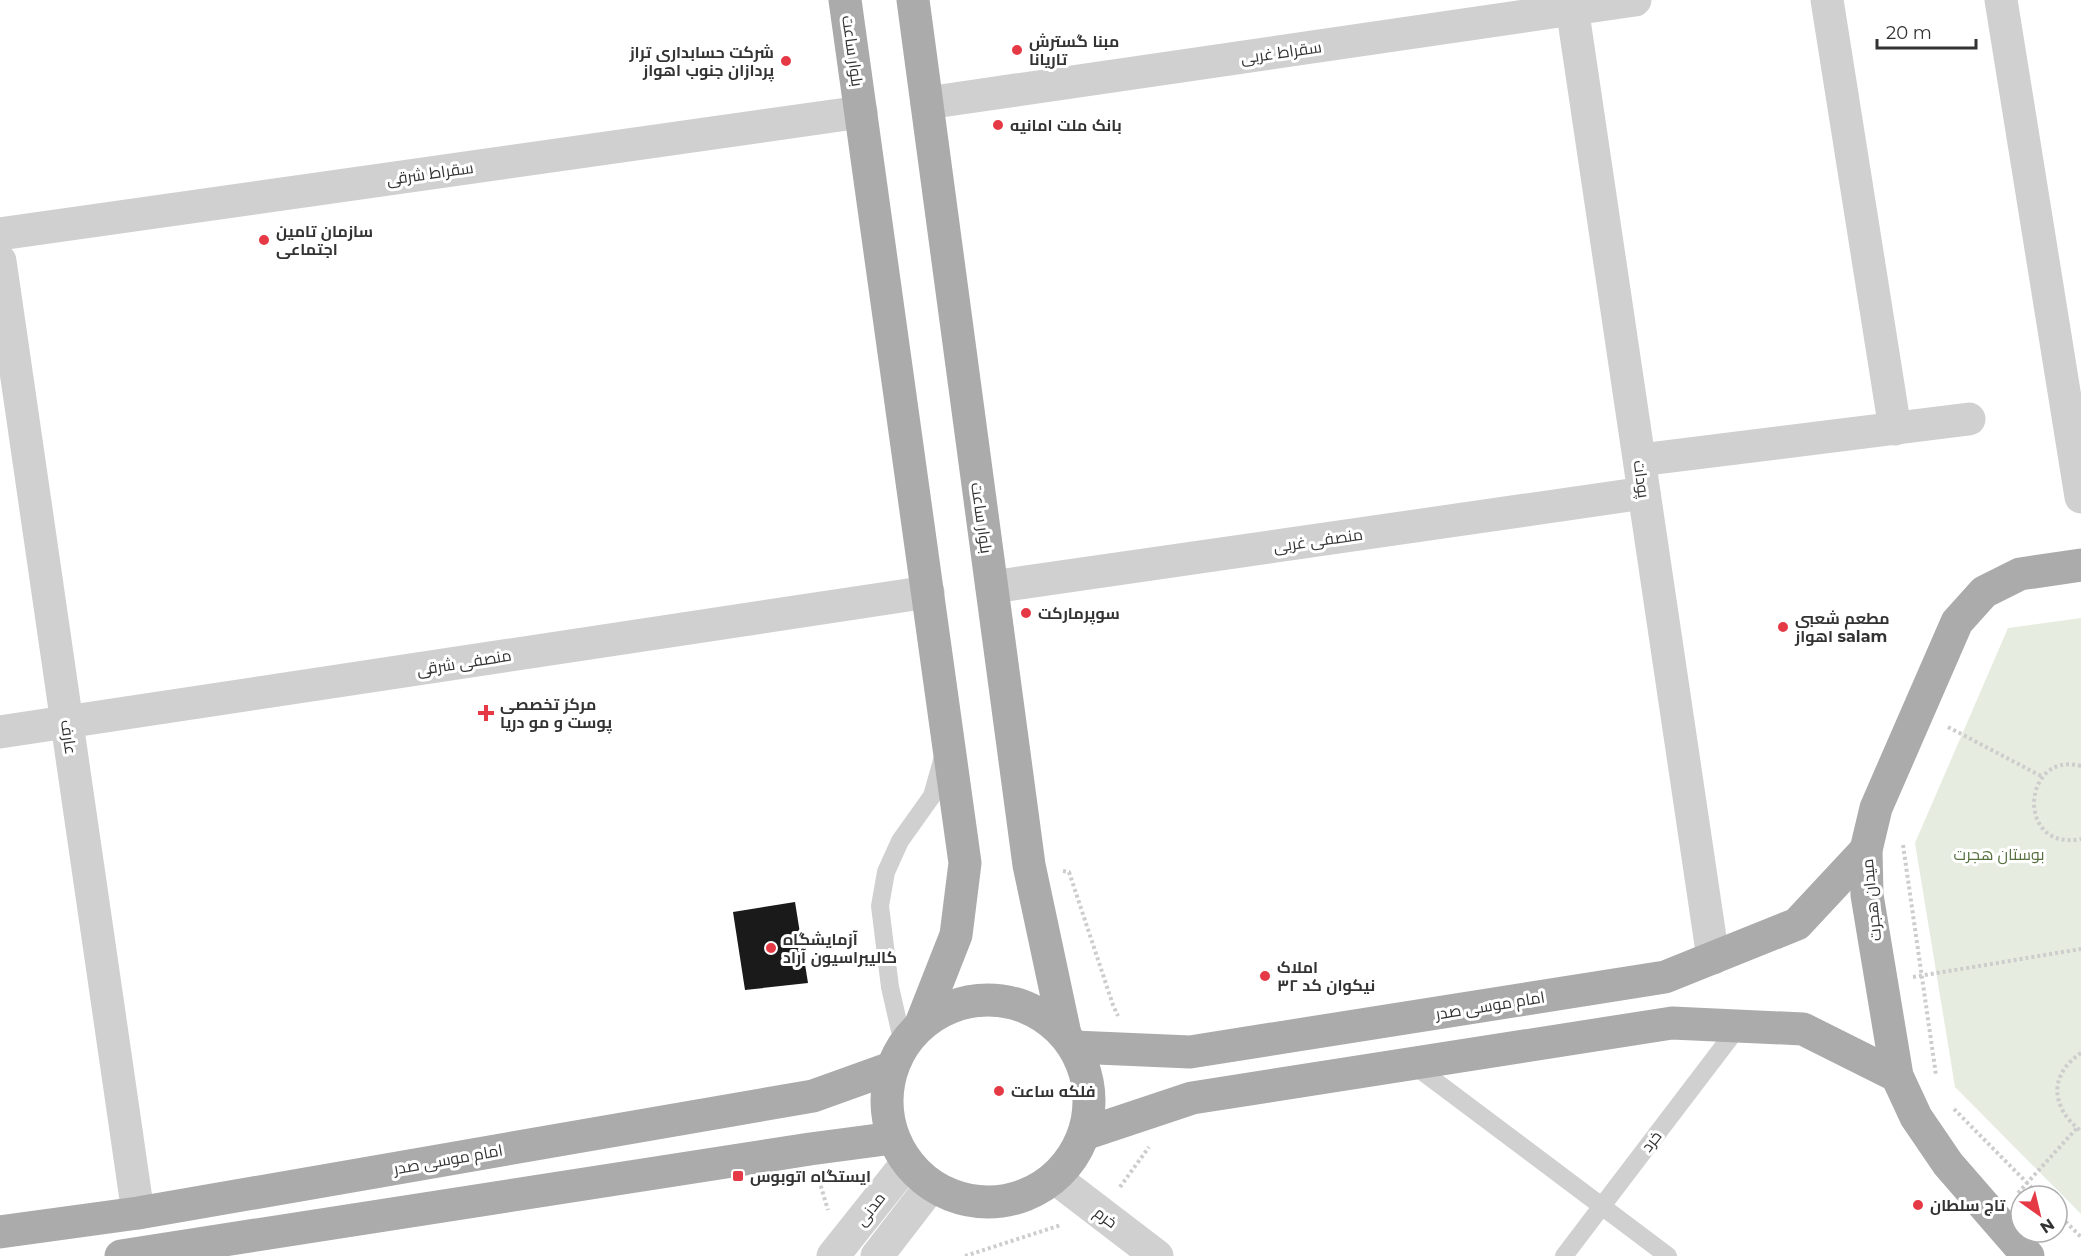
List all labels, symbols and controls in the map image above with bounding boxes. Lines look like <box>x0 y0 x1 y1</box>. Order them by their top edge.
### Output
scale bar <box>1877 12 1976 50</box>
street label: بلوار ساعت <box>838 14 867 88</box>
text: 20 m <box>1886 22 1932 44</box>
place label: مبنا گسترش تاریانا <box>1029 32 1119 69</box>
street label: سقراط غربی <box>1239 37 1323 69</box>
place label: شرکت حسابداری تراز پردازان جنوب اهواز <box>628 43 774 82</box>
marker: مبنا گسترش تاریانا <box>1010 43 1024 57</box>
marker: شرکت حسابداری تراز پردازان جنوب اهواز <box>779 54 793 68</box>
place label: بانک ملت امانیه <box>1010 116 1122 135</box>
marker: بانک ملت امانیه <box>991 118 1005 132</box>
street label: سقراط شرقی <box>385 158 475 190</box>
place label: سازمان تامین اجتماعی <box>276 222 373 259</box>
marker: سازمان تامین اجتماعی <box>257 233 271 247</box>
street label: پودات <box>1627 459 1654 500</box>
street label: بلوار ساعت <box>967 481 996 555</box>
street label: منصفی غربی <box>1272 525 1364 557</box>
place label: سوپرمارکت <box>1038 604 1120 625</box>
marker: سوپرمارکت <box>1019 606 1033 620</box>
place label: مطعم شعبي اهواز salam <box>1794 609 1890 646</box>
marker: مطعم شعبي اهواز salam <box>1776 620 1790 634</box>
street label: منصفی شرقی <box>415 646 513 680</box>
place label: مرکز تخصصی پوست و مو دریا <box>500 695 612 734</box>
marker: مرکز تخصصی پوست و مو دریا <box>477 704 495 722</box>
street label: عارف <box>57 718 80 756</box>
park label: بوستان هجرت <box>1954 845 2044 865</box>
street label: میدان هجرت <box>1858 858 1886 942</box>
place label: آزمایشگاه کالیبراسیون آراد <box>783 930 897 967</box>
marker: آزمایشگاه کالیبراسیون آراد <box>764 941 778 955</box>
place label: املاک نیکوان کد ۳۲ <box>1277 958 1375 995</box>
marker: املاک نیکوان کد ۳۲ <box>1258 969 1272 983</box>
street label: امام موسی صدر <box>1433 987 1546 1026</box>
place label: فلکه ساعت <box>1011 1082 1096 1101</box>
marker: فلکه ساعت <box>992 1084 1006 1098</box>
street label: خرد <box>1637 1127 1665 1156</box>
street label: امام موسی صدر <box>391 1141 504 1181</box>
place label: ایستگاه اتوبوس <box>750 1167 871 1186</box>
marker: ایستگاه اتوبوس <box>731 1169 745 1183</box>
north arrow <box>2009 1184 2069 1244</box>
street label: مدنی <box>851 1189 890 1230</box>
place label: تاج سلطان <box>1930 1196 2006 1216</box>
marker: تاج سلطان <box>1911 1198 1925 1212</box>
street label: خرم <box>1089 1203 1121 1234</box>
text: N <box>2036 1215 2058 1238</box>

